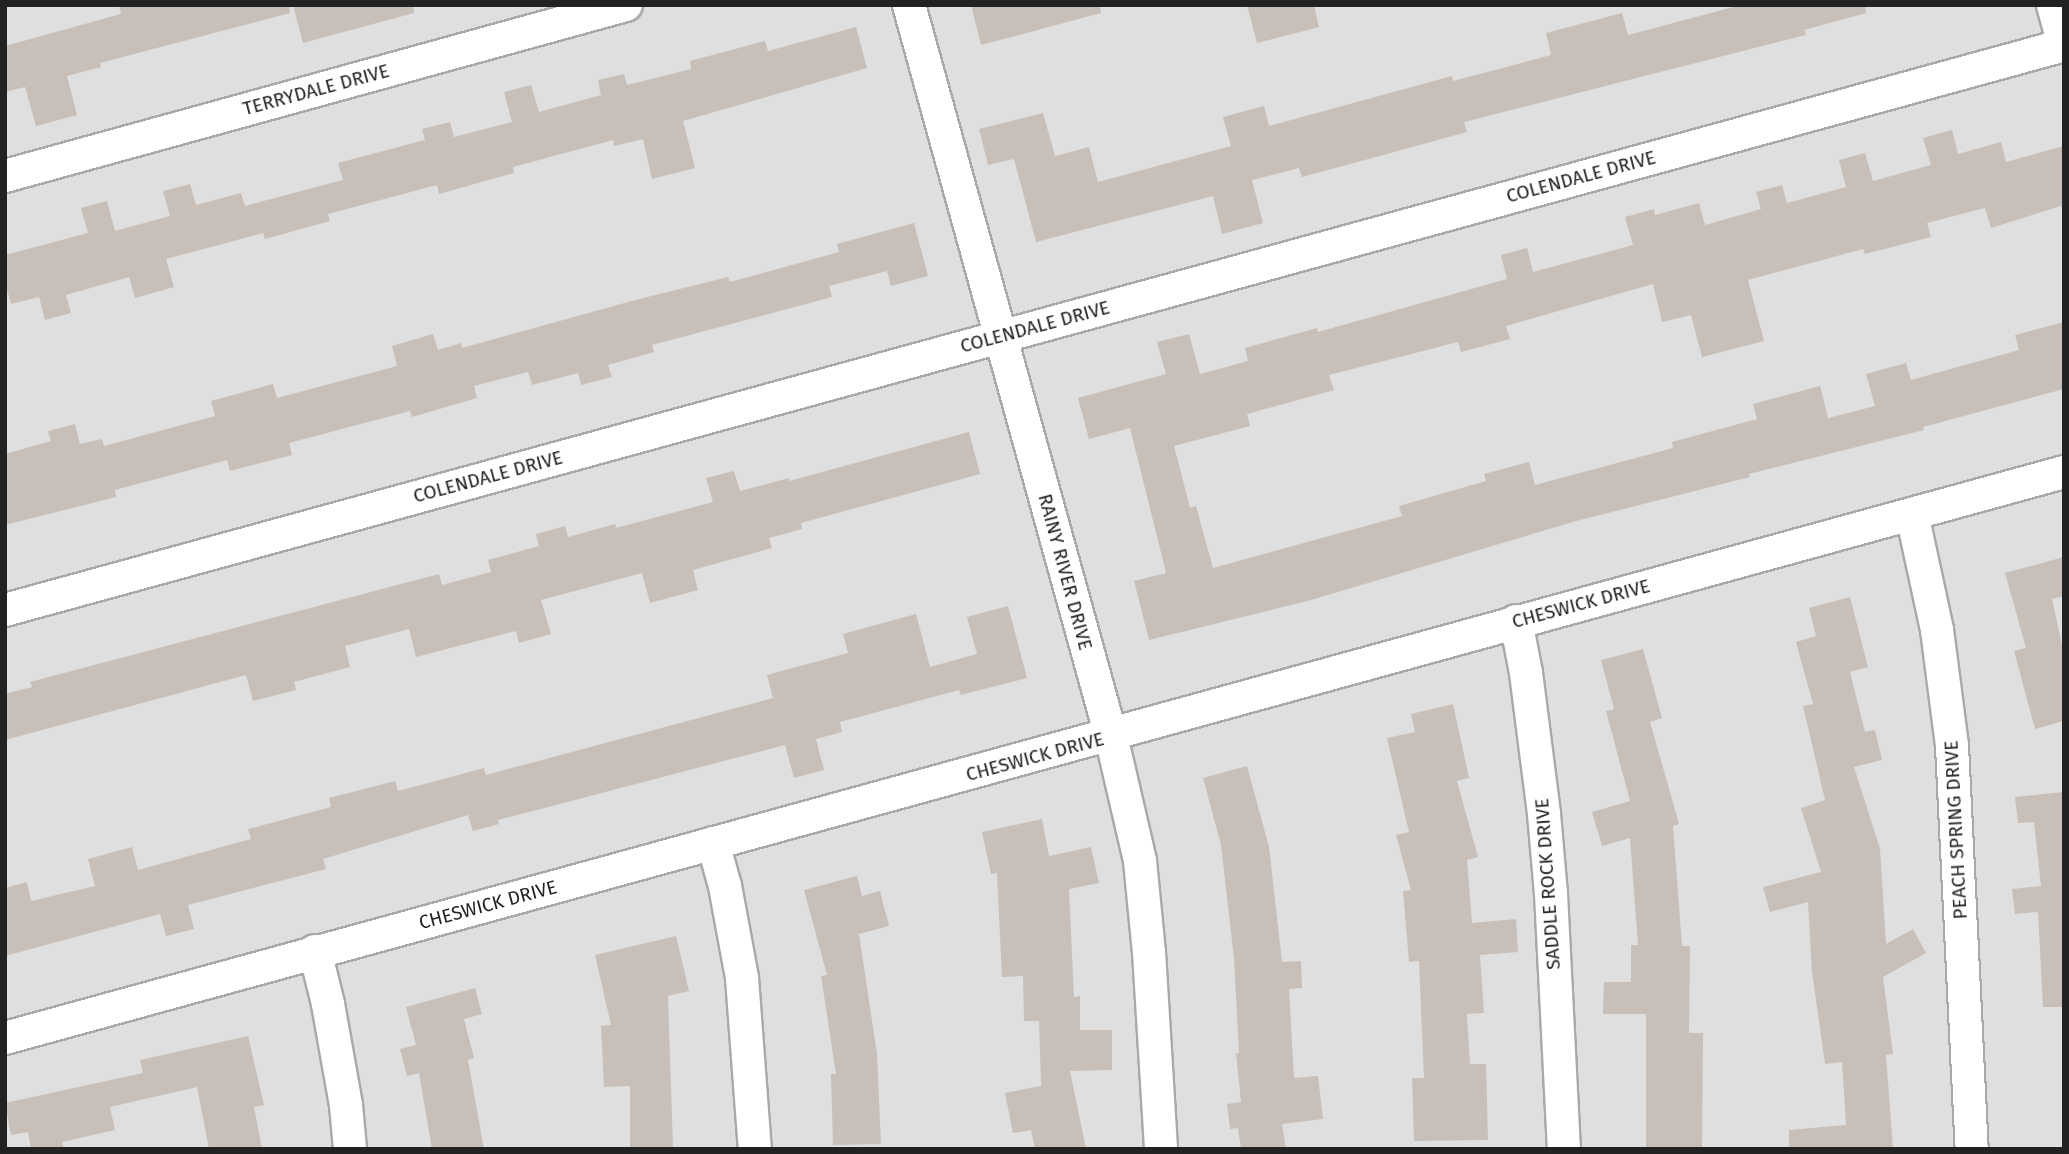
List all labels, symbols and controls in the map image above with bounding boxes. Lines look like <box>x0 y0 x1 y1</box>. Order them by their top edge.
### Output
street label: TERRYDALE DRIVE <box>240 60 392 120</box>
street label: COLENDALE DRIVE <box>1504 146 1658 208</box>
street label: COLENDALE DRIVE <box>958 296 1112 358</box>
street label: COLENDALE DRIVE <box>411 446 565 508</box>
street label: RAINY RIVER DRIVE <box>1033 491 1097 653</box>
street label: CHESWICK DRIVE <box>1510 575 1652 633</box>
street label: CHESWICK DRIVE <box>964 728 1106 786</box>
street label: PEACH SPRING DRIVE <box>1940 740 1972 920</box>
street label: SADDLE ROCK DRIVE <box>1531 798 1565 970</box>
street label: CHESWICK DRIVE <box>417 876 559 934</box>

